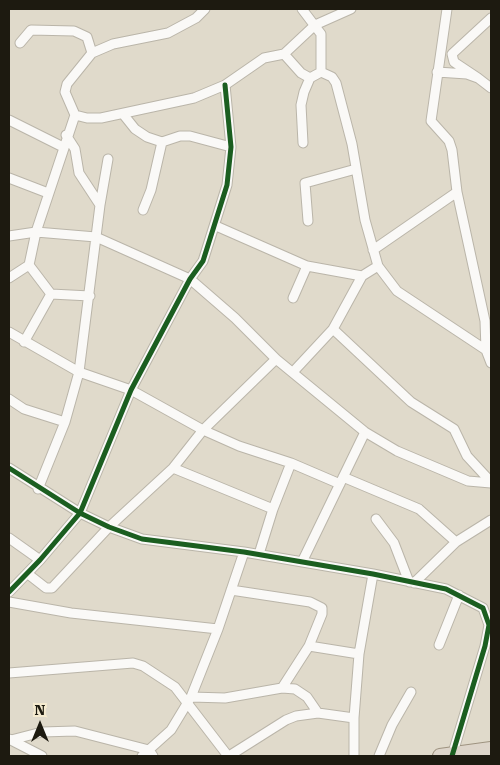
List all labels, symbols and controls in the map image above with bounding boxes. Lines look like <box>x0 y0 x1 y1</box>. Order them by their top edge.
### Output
north arrow <box>15 700 65 750</box>
text: N <box>35 702 45 718</box>

